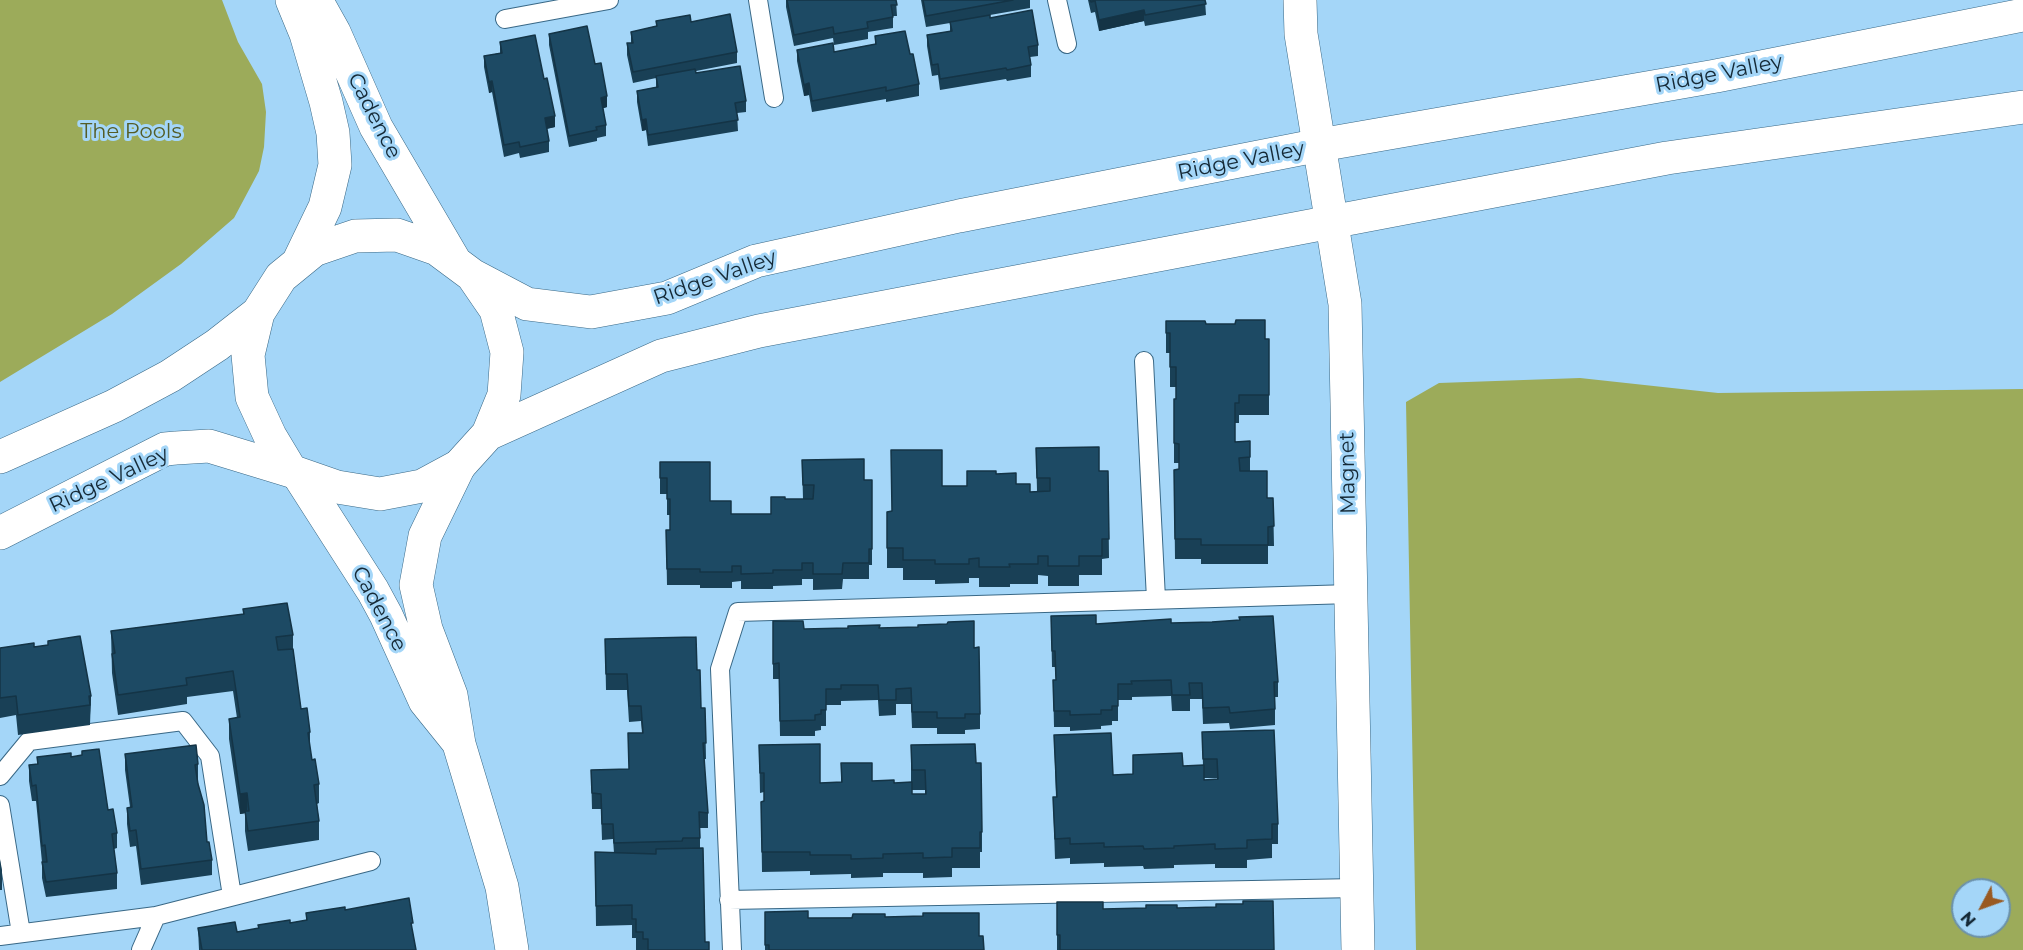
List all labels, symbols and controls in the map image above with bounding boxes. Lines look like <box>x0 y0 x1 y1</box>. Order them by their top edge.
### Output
street label: Ridge Valley <box>1653 49 1785 99</box>
street label: Cadence <box>342 69 406 163</box>
park label: The Pools <box>80 119 182 145</box>
street label: Ridge Valley <box>1175 136 1307 186</box>
street label: Ridge Valley <box>650 245 780 311</box>
street label: Magnet <box>1335 432 1361 514</box>
street label: Ridge Valley <box>45 441 173 519</box>
street label: Cadence <box>346 562 412 656</box>
north arrow <box>1951 878 2011 938</box>
text: N <box>1957 908 1980 930</box>

